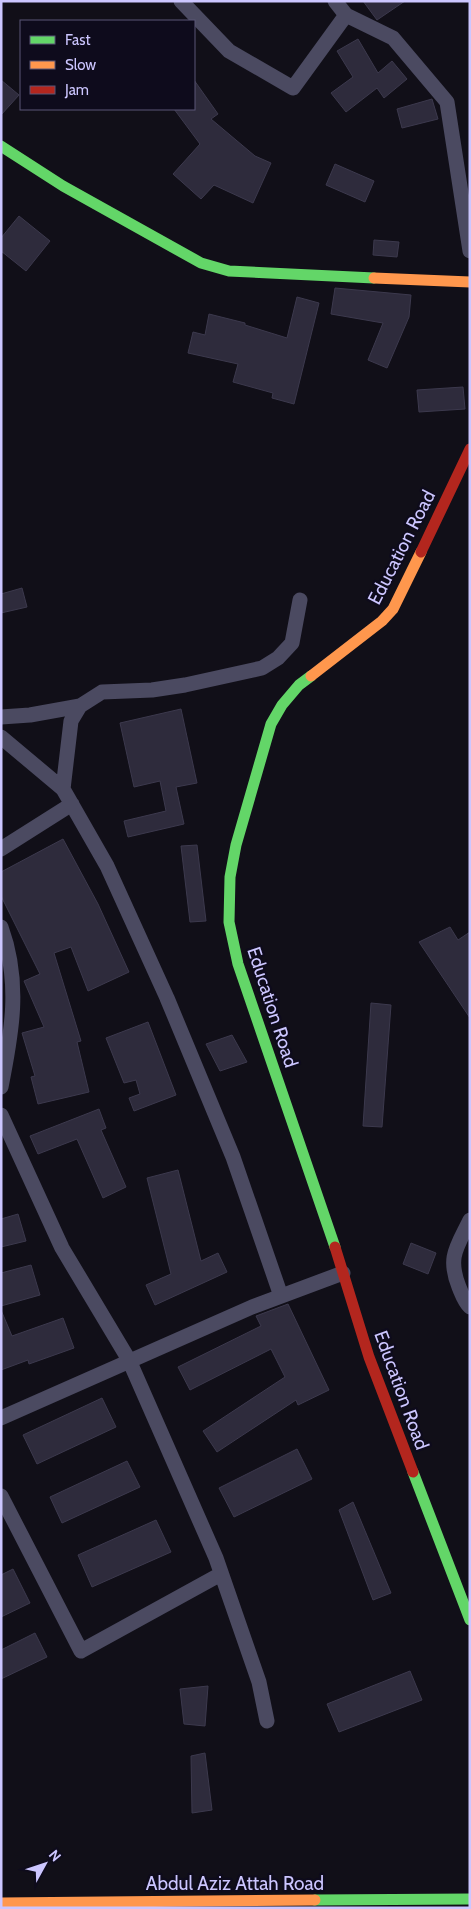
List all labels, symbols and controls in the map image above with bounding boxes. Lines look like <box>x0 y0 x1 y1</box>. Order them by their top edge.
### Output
legend <box>20 20 195 110</box>
text: Fast <box>65 31 90 49</box>
text: Slow <box>65 56 96 74</box>
text: Jam <box>64 81 89 99</box>
street label: Education Road <box>363 486 440 608</box>
street label: Education Road <box>242 944 303 1070</box>
street label: Education Road <box>369 1327 434 1453</box>
north arrow <box>20 1839 70 1889</box>
text: N <box>45 1846 65 1865</box>
street label: Abdul Aziz Attah Road <box>146 1872 324 1895</box>

